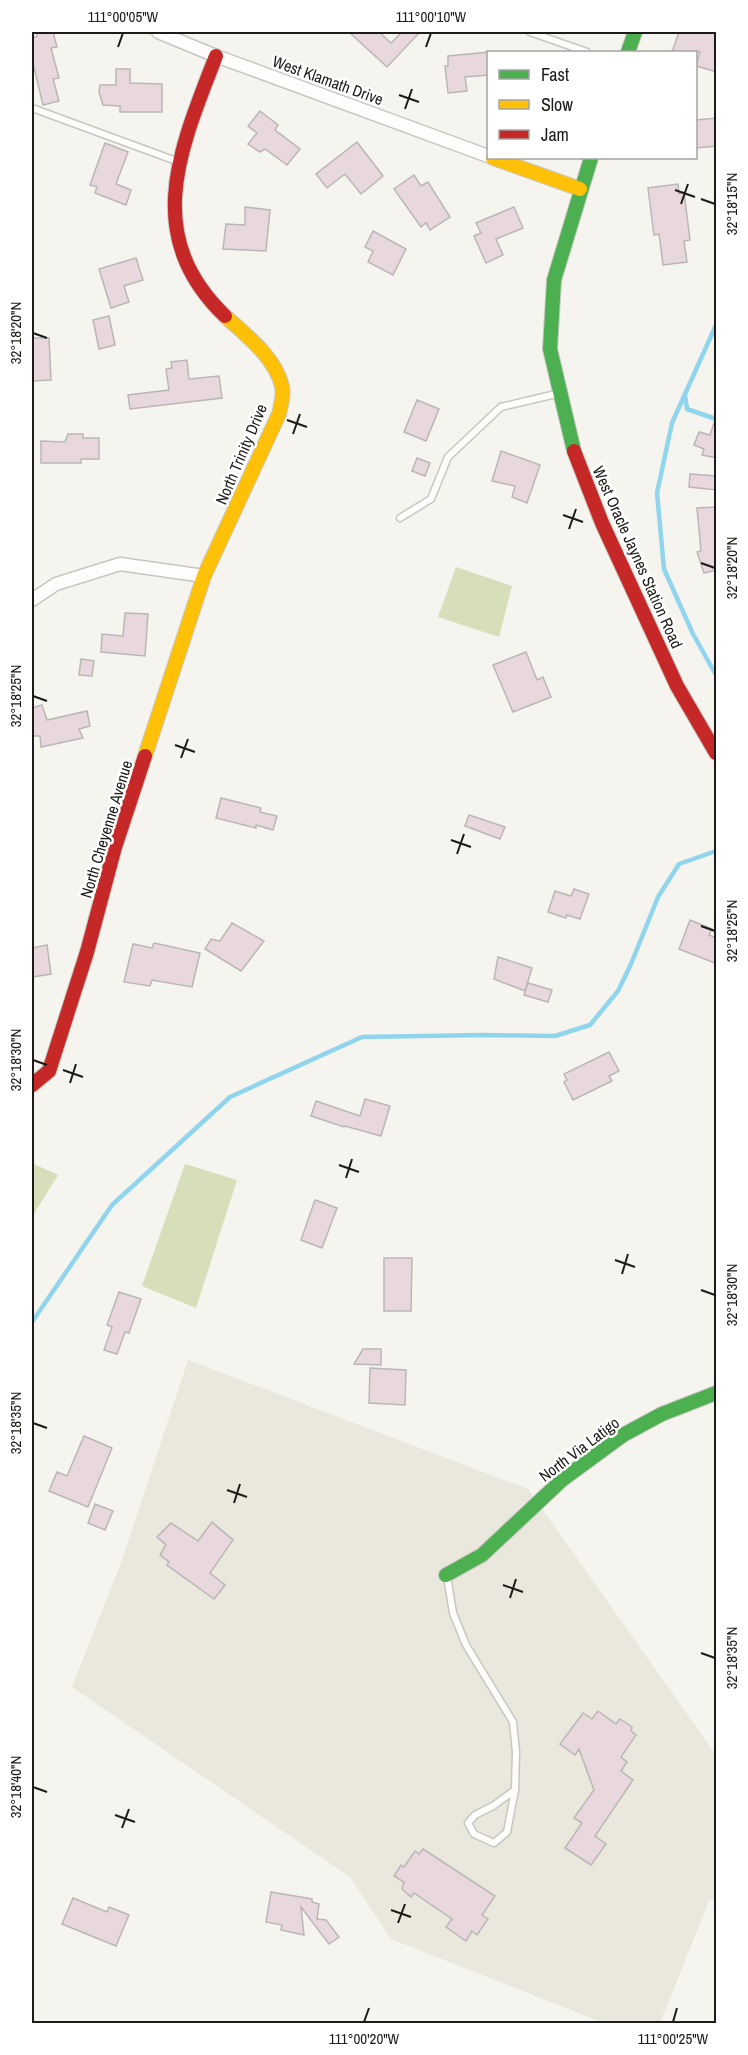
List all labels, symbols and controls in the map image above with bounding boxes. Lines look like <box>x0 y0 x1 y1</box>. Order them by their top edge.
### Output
text: 111°00'05"W <box>88 6 159 27</box>
text: 111°00'10"W <box>396 6 467 27</box>
street label: West Klamath Drive <box>270 50 386 110</box>
legend <box>487 51 697 159</box>
text: Fast <box>541 62 569 87</box>
text: Slow <box>541 92 573 117</box>
text: Jam <box>541 122 569 147</box>
text: 32°18'15"N <box>721 173 742 235</box>
text: 32°18'20"N <box>5 302 26 364</box>
street label: North Trinity Drive <box>210 400 272 508</box>
street label: West Oracle Jaynes Station Road <box>588 462 688 652</box>
text: 32°18'20"N <box>721 537 742 599</box>
text: 32°18'25"N <box>5 665 26 727</box>
street label: North Cheyenne Avenue <box>75 758 137 900</box>
text: 32°18'25"N <box>721 900 742 962</box>
text: 32°18'30"N <box>5 1029 26 1091</box>
text: 32°18'30"N <box>721 1264 742 1326</box>
text: 32°18'35"N <box>5 1392 26 1454</box>
street label: North Via Latigo <box>534 1412 624 1486</box>
text: 32°18'35"N <box>721 1627 742 1689</box>
text: 32°18'40"N <box>5 1756 26 1818</box>
text: 111°00'20"W <box>329 2028 400 2049</box>
text: 111°00'25"W <box>638 2028 709 2049</box>

